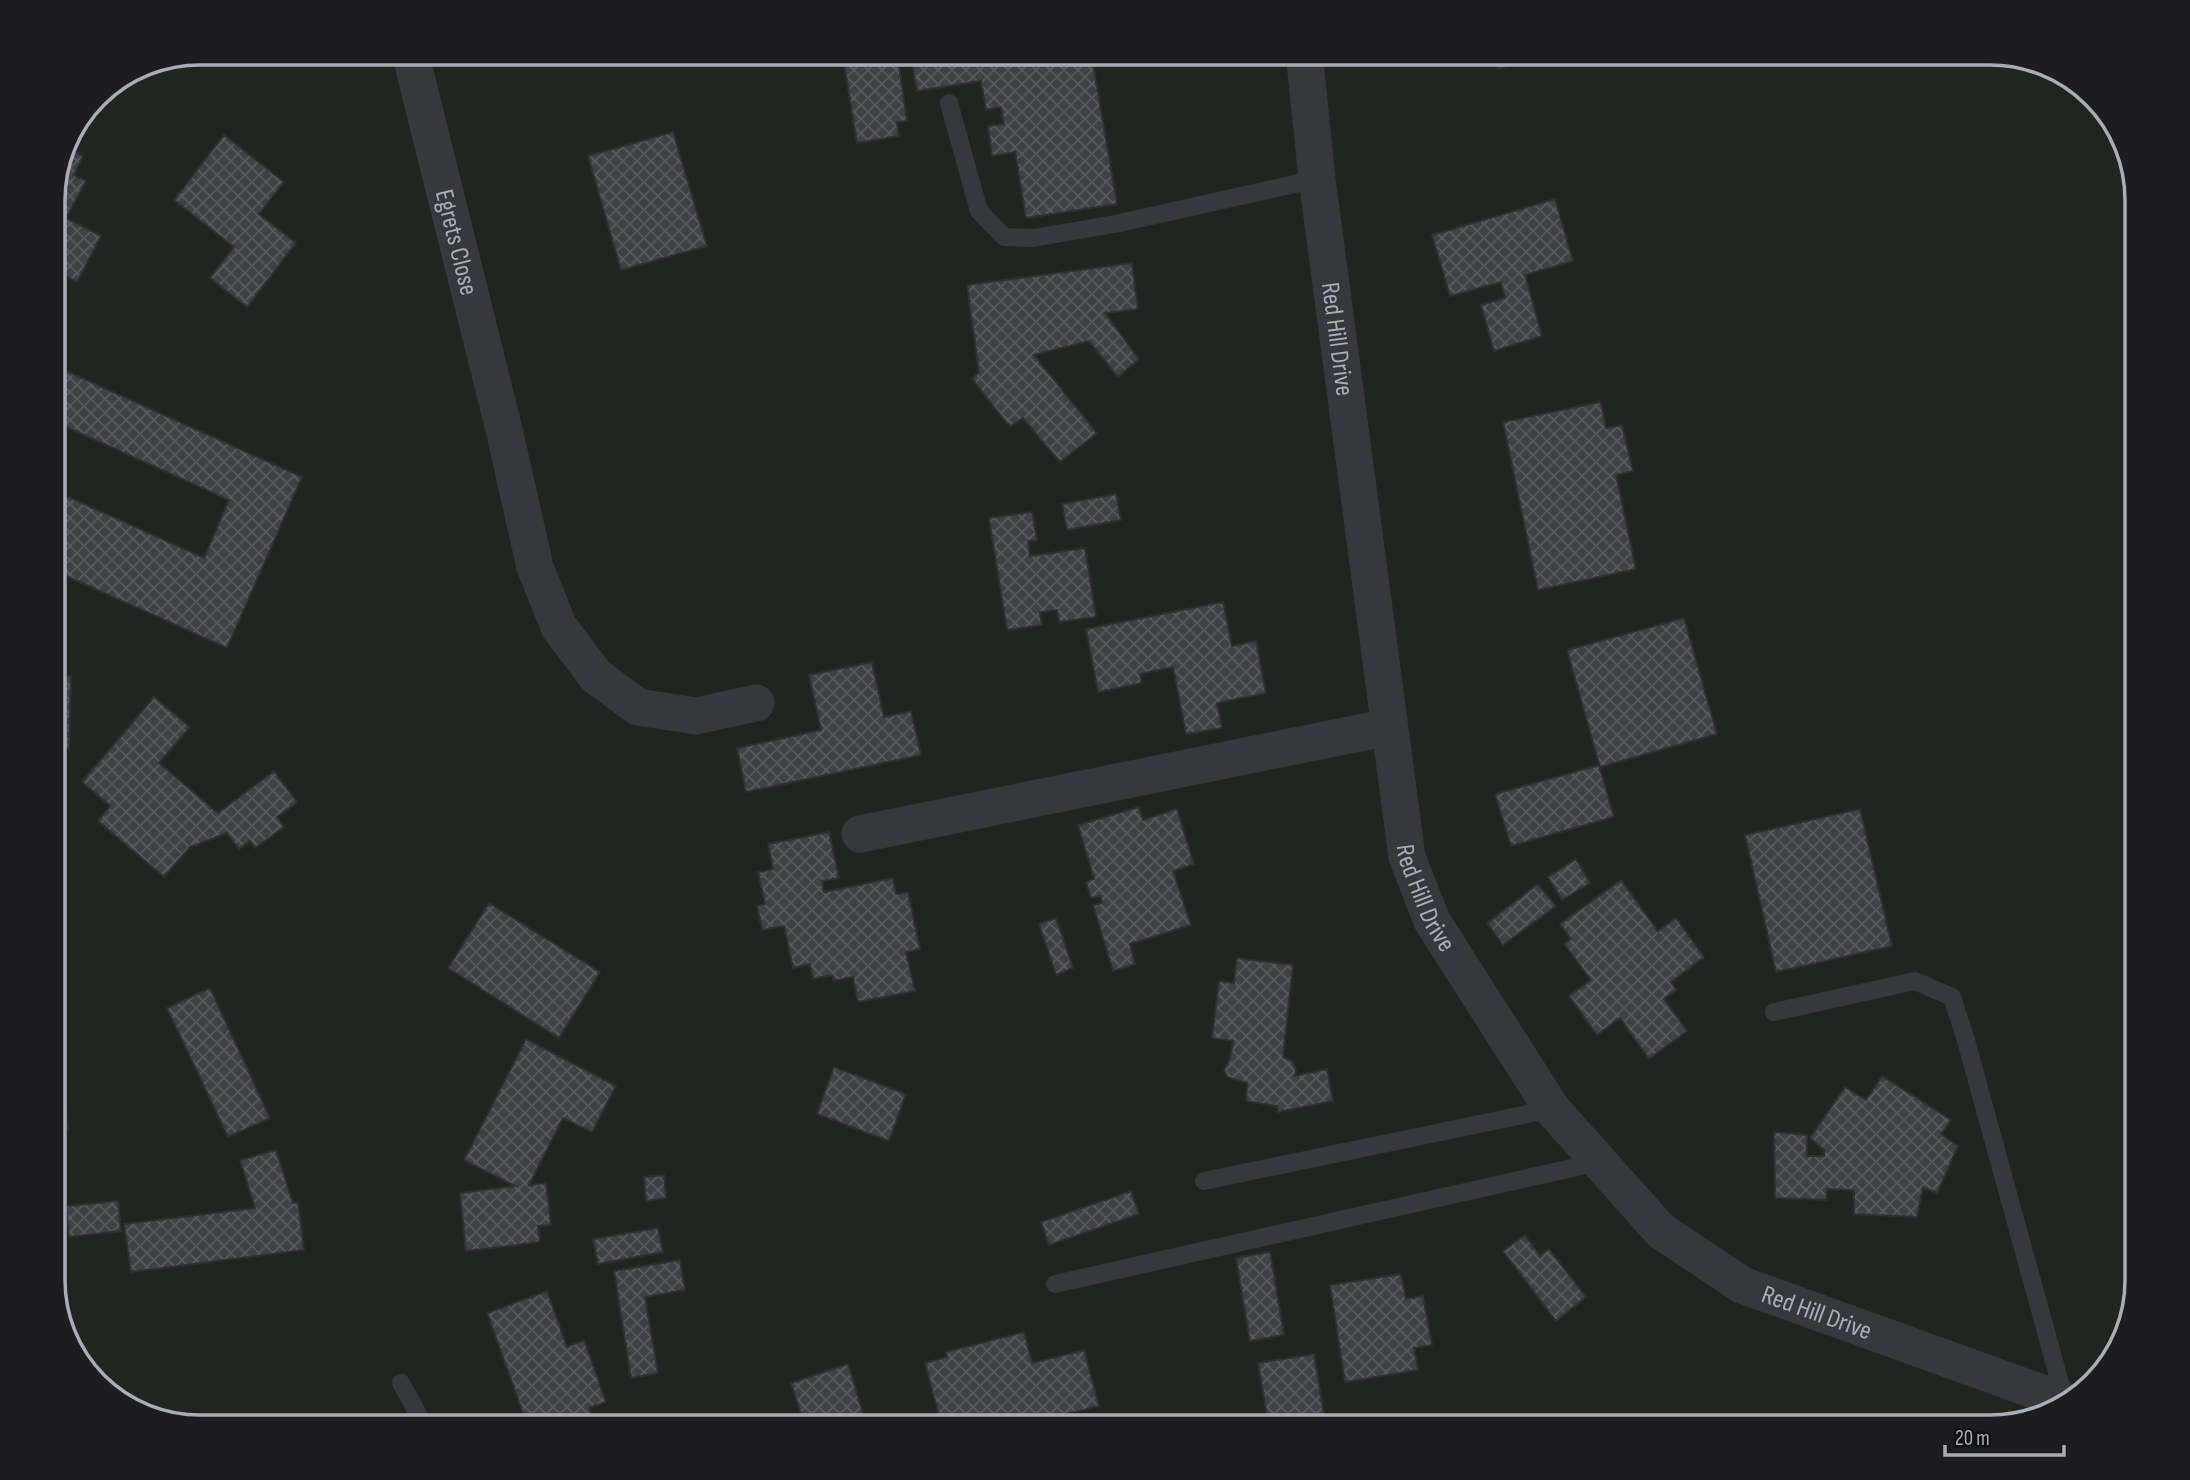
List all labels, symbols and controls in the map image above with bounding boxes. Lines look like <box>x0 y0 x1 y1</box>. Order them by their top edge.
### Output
street label: Egrets Close <box>428 187 484 299</box>
street label: Red Hill Drive <box>1314 280 1360 398</box>
street label: Red Hill Drive <box>1388 842 1462 958</box>
street label: Red Hill Drive <box>1757 1279 1876 1347</box>
scale bar <box>1945 1414 2064 1458</box>
text: 20 m <box>1955 1426 1990 1451</box>

